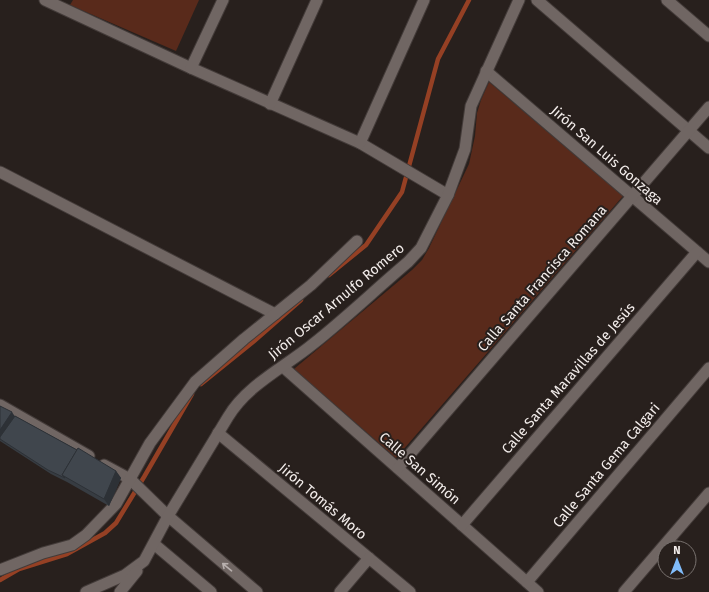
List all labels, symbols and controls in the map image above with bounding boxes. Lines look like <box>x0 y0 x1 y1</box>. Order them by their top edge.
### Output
street label: Jirón San Luis Gonzaga <box>547 102 666 209</box>
street label: Calla Santa Francisca Romana <box>474 202 611 355</box>
street label: Jirón Oscar Arnulfo Romero <box>265 239 408 363</box>
street label: Calle Santa Maravillas de Jesús <box>498 299 639 457</box>
street label: Calle Santa Gema Calgari <box>549 400 663 531</box>
street label: Calle San Simón <box>376 429 464 508</box>
street label: Jirón Tomás Moro <box>275 460 370 543</box>
north arrow <box>657 540 697 580</box>
text: N <box>673 544 681 557</box>
one-way arrow <box>222 562 233 571</box>

